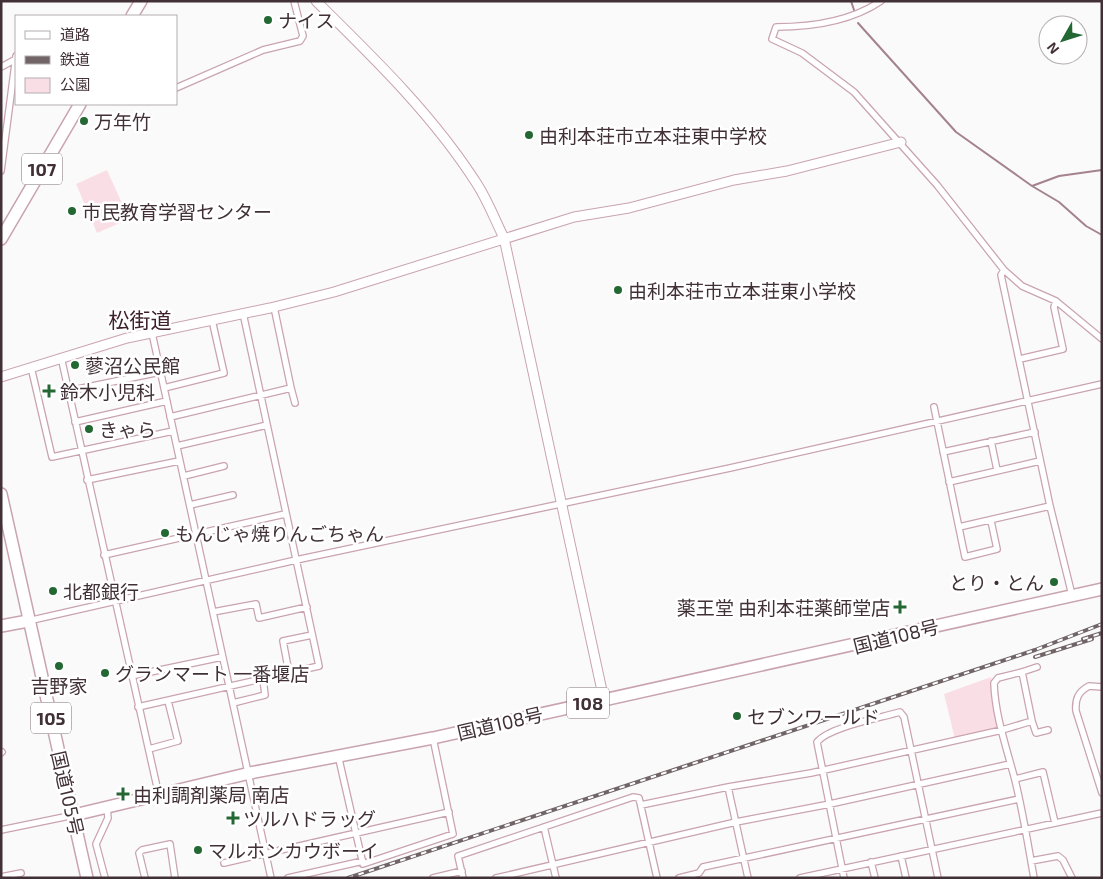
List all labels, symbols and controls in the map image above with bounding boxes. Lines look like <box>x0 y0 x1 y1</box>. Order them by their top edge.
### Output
place label: ナイス <box>278 9 334 32</box>
marker: ナイス <box>262 14 274 26</box>
legend <box>15 15 178 105</box>
north arrow <box>1038 15 1088 65</box>
text: 道路 <box>60 25 90 43</box>
text: N <box>1043 39 1062 58</box>
text: 鉄道 <box>60 50 90 68</box>
text: 公園 <box>60 75 90 93</box>
place label: 万年竹 <box>94 110 151 133</box>
marker: 万年竹 <box>78 115 90 127</box>
place label: 由利本荘市立本荘東中学校 <box>539 124 767 147</box>
marker: 由利本荘市立本荘東中学校 <box>523 129 535 141</box>
road number: 107 <box>22 153 62 184</box>
place label: 市民教育学習センター <box>82 200 272 223</box>
marker: 市民教育学習センター <box>66 205 78 217</box>
place label: 由利本荘市立本荘東小学校 <box>628 279 856 302</box>
marker: 由利本荘市立本荘東小学校 <box>612 284 624 296</box>
district label: 松街道 <box>109 307 172 332</box>
place label: 蓼沼公民館 <box>85 354 180 377</box>
marker: 蓼沼公民館 <box>69 359 81 371</box>
place label: 鈴木小児科 <box>60 380 155 403</box>
marker: 鈴木小児科 <box>42 384 56 398</box>
place label: きゃら <box>99 418 156 441</box>
marker: きゃら <box>83 423 95 435</box>
place label: もんじゃ焼りんごちゃん <box>175 522 384 545</box>
marker: もんじゃ焼りんごちゃん <box>159 527 171 539</box>
place label: とり・とん <box>949 571 1044 594</box>
marker: とり・とん <box>1048 576 1060 588</box>
place label: 北都銀行 <box>63 580 139 603</box>
marker: 北都銀行 <box>47 585 59 597</box>
place label: 薬王堂 由利本荘薬師堂店 <box>677 596 890 619</box>
marker: 薬王堂 由利本荘薬師堂店 <box>894 601 906 613</box>
street label: 国道108号 <box>851 614 941 658</box>
marker: 吉野家 <box>53 660 65 672</box>
place label: グランマート 一番堰店 <box>115 662 309 685</box>
marker: グランマート 一番堰店 <box>99 667 111 679</box>
place label: 吉野家 <box>30 674 88 697</box>
road number: 108 <box>567 688 609 718</box>
road number: 105 <box>31 702 71 734</box>
street label: 国道108号 <box>455 702 545 744</box>
place label: セブンワールド <box>747 705 880 728</box>
marker: セブンワールド <box>731 710 743 722</box>
street label: 国道105号 <box>47 748 89 838</box>
place label: 由利調剤薬局 南店 <box>133 783 289 806</box>
marker: 由利調剤薬局 南店 <box>117 788 129 800</box>
place label: ツルハドラッグ <box>243 807 376 830</box>
marker: ツルハドラッグ <box>227 812 239 824</box>
place label: マルホンカウボーイ <box>208 839 379 862</box>
marker: マルホンカウボーイ <box>192 844 204 856</box>

